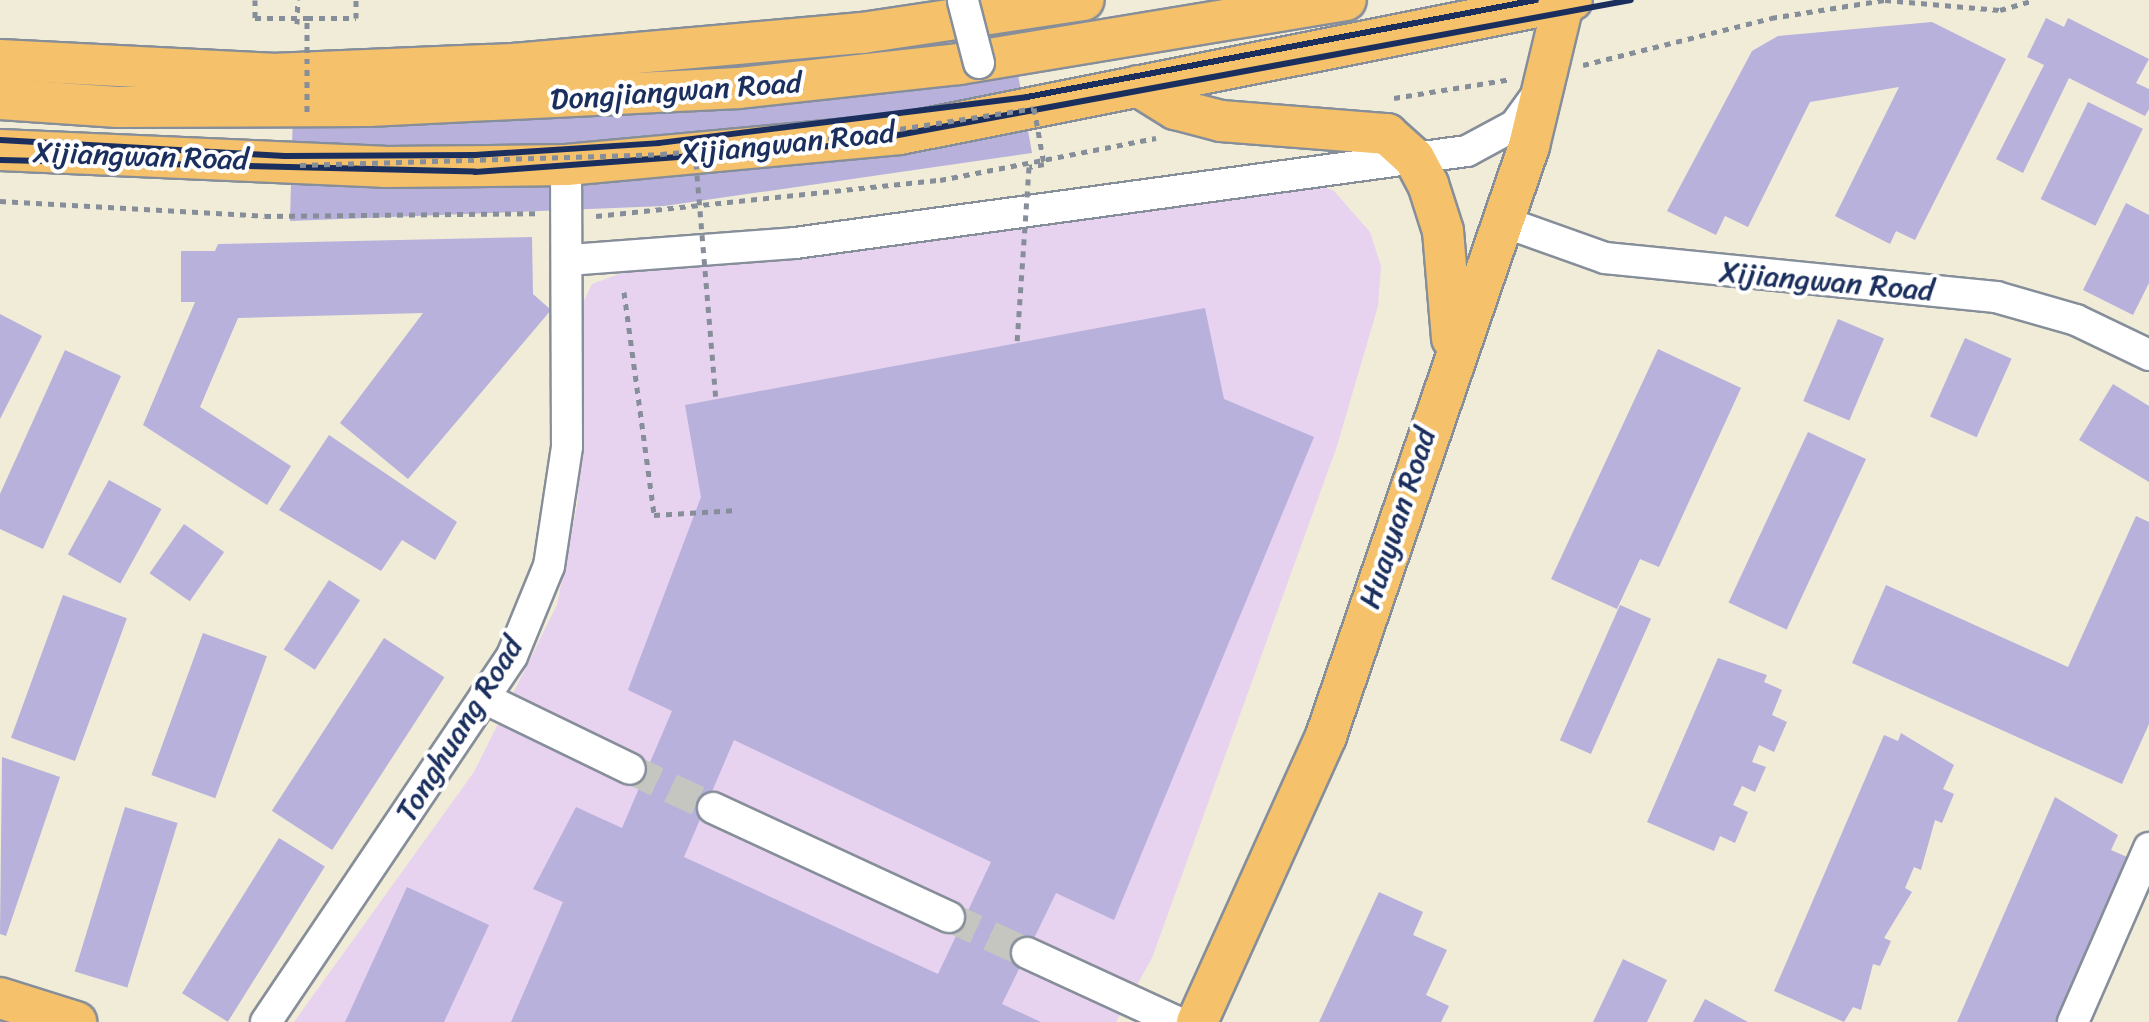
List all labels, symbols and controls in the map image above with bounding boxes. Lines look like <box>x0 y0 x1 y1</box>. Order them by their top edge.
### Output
street label: Dongjiangwan Road <box>549 64 803 118</box>
street label: Xijiangwan Road <box>679 114 897 172</box>
street label: Xijiangwan Road <box>33 134 249 178</box>
street label: Xijiangwan Road <box>1718 254 1936 308</box>
street label: Huayuan Road <box>1351 423 1443 613</box>
street label: Tonghuang Road <box>388 630 530 828</box>

